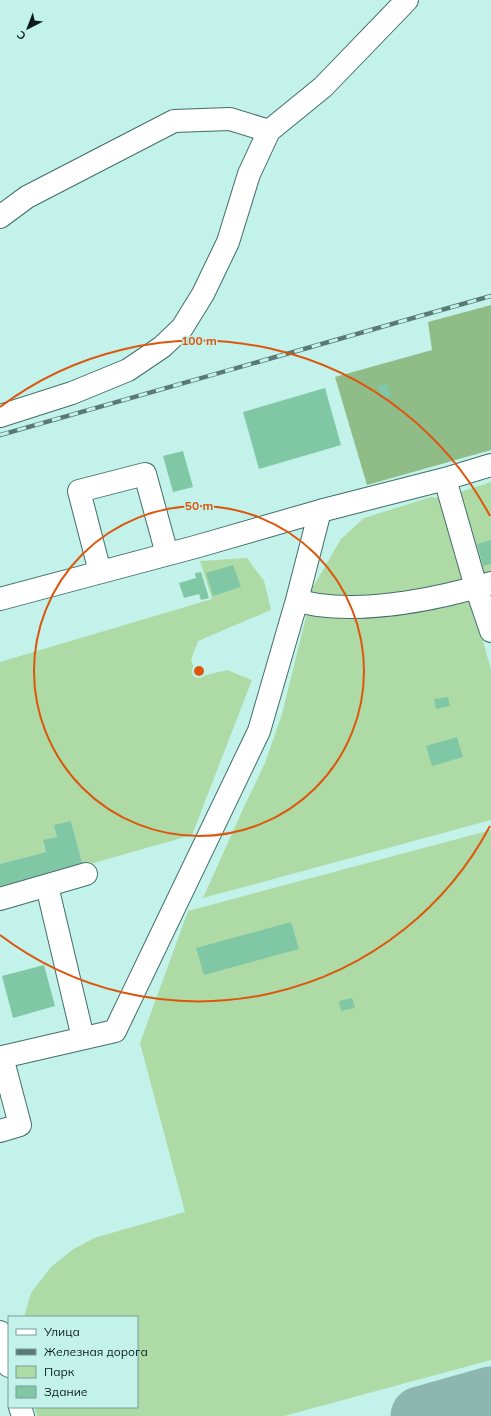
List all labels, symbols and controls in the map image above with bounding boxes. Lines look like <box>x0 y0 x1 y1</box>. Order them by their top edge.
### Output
north arrow <box>8 8 48 48</box>
text: С <box>13 27 29 43</box>
text: 100 m <box>181 333 217 348</box>
text: 50 m <box>185 498 213 513</box>
centre of rings <box>192 664 206 678</box>
legend <box>8 1316 138 1408</box>
text: Улица <box>43 1324 80 1339</box>
text: Железная дорога <box>44 1344 148 1359</box>
text: Парк <box>44 1364 75 1379</box>
text: Здание <box>44 1384 88 1399</box>

